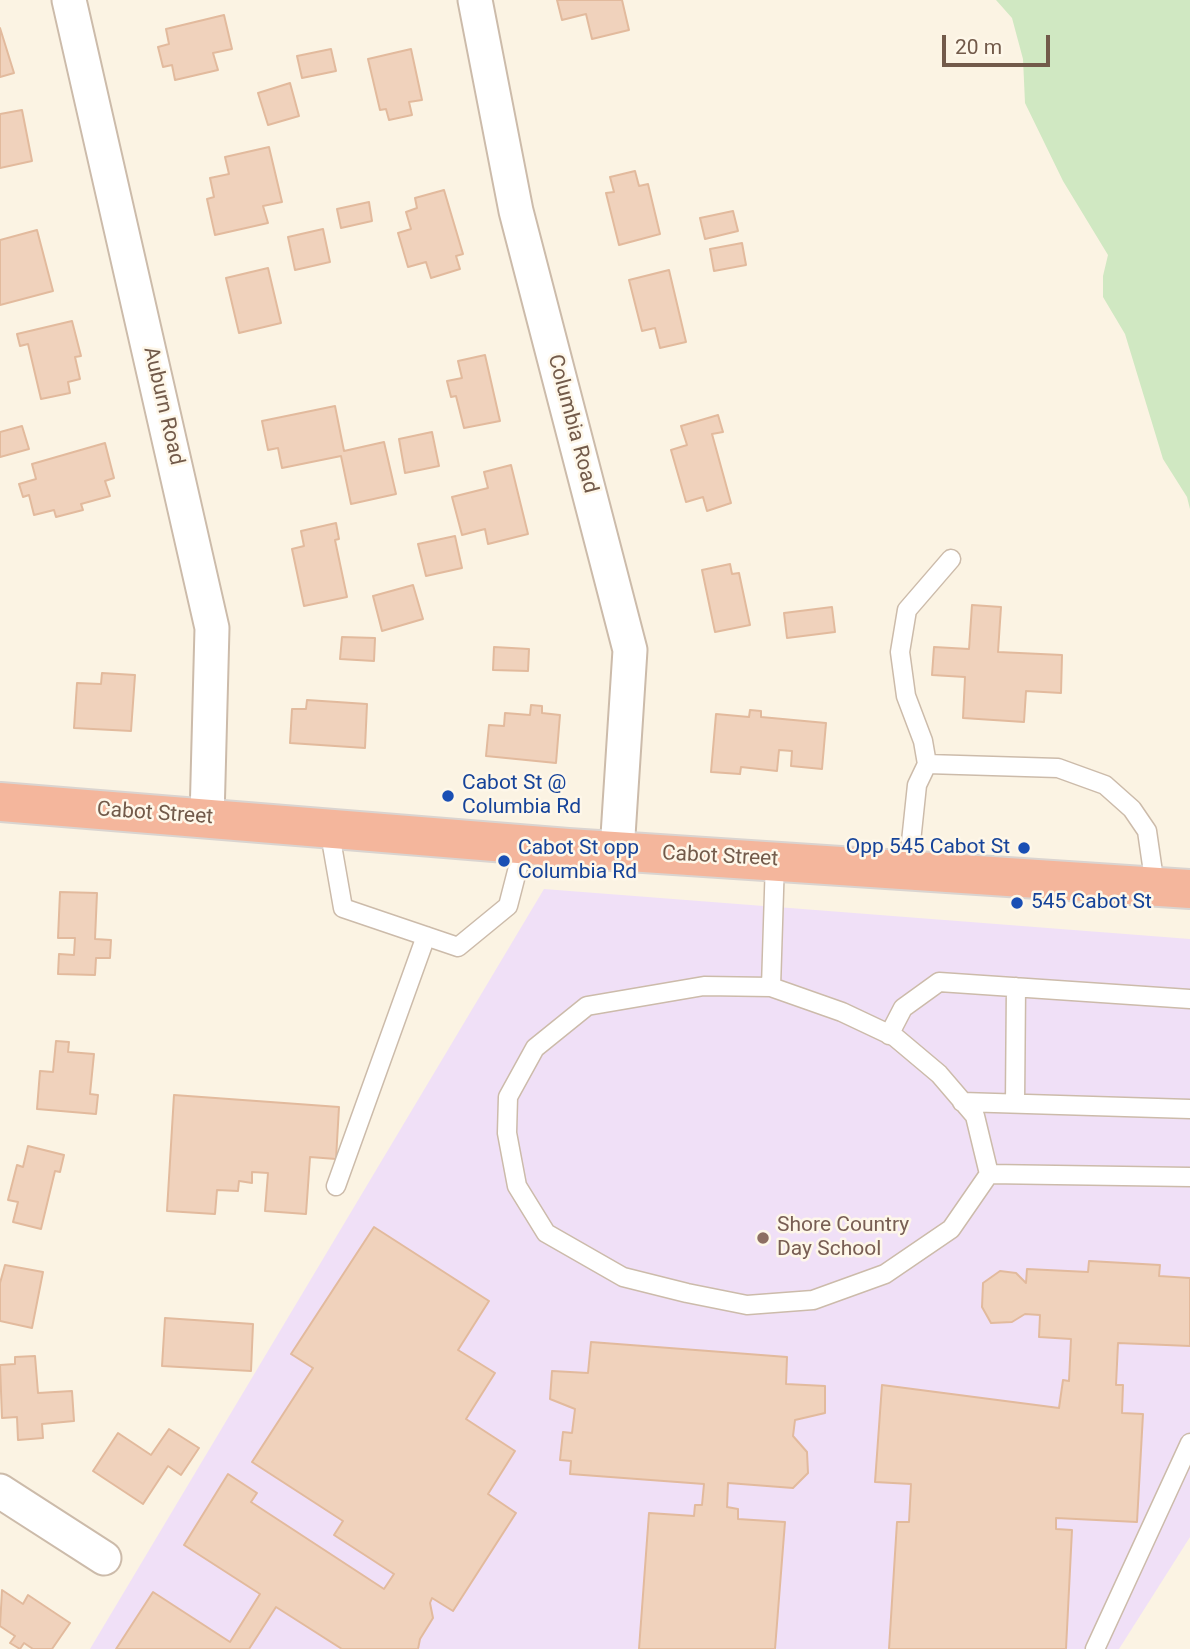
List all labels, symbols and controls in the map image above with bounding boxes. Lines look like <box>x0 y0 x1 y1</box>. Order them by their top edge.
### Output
scale bar <box>945 21 1054 65</box>
text: 20 m <box>955 35 1002 59</box>
street label: Auburn Road <box>137 344 189 468</box>
street label: Columbia Road <box>541 352 603 496</box>
place label: Cabot St @ Columbia Rd <box>462 771 581 821</box>
marker: Cabot St @ Columbia Rd <box>440 788 456 804</box>
street label: Cabot Street <box>96 797 214 831</box>
place label: Opp 545 Cabot St <box>846 835 1010 861</box>
place label: Cabot St opp Columbia Rd <box>518 836 639 886</box>
marker: Opp 545 Cabot St <box>1016 840 1032 856</box>
street label: Cabot Street <box>661 841 779 873</box>
marker: Cabot St opp Columbia Rd <box>496 853 512 869</box>
place label: 545 Cabot St <box>1031 890 1152 916</box>
marker: 545 Cabot St <box>1009 895 1025 911</box>
place label: Shore Country Day School <box>777 1213 909 1263</box>
marker: Shore Country Day School <box>755 1230 771 1246</box>

